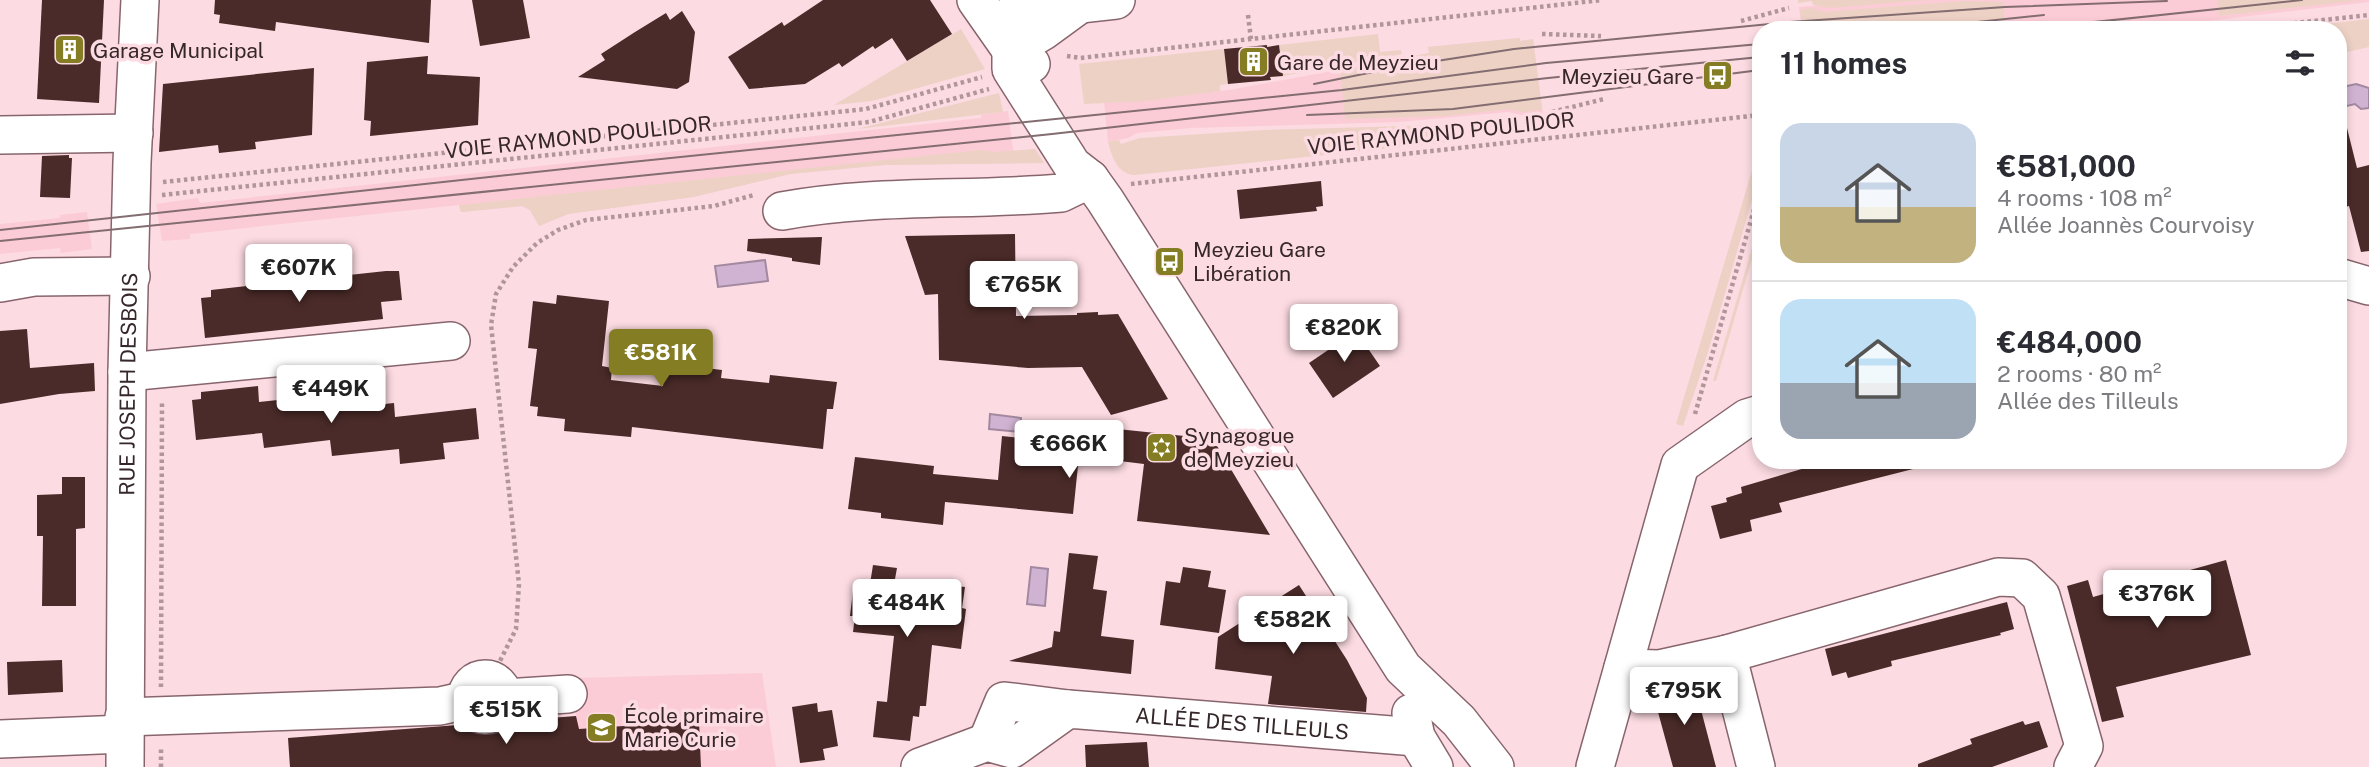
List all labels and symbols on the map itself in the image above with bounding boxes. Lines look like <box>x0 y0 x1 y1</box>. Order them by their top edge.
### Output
building icon: Garage Municipal <box>53 33 87 67</box>
place label: Garage Municipal <box>93 38 264 63</box>
building icon: Gare de Meyzieu <box>1237 45 1271 79</box>
place label: Gare de Meyzieu <box>1277 50 1439 75</box>
bus stop icon: Meyzieu Gare <box>1700 59 1734 93</box>
place label: Meyzieu Gare <box>1561 64 1694 89</box>
street label: VOIE RAYMOND POULIDOR <box>1306 107 1576 159</box>
street label: VOIE RAYMOND POULIDOR <box>443 111 713 163</box>
place label: Meyzieu Gare Libération <box>1193 237 1326 286</box>
pin: €607K <box>250 244 348 304</box>
bus stop icon: Meyzieu Gare Libération <box>1153 244 1187 278</box>
pin: €765K <box>975 262 1073 321</box>
street label: RUE JOSEPH DESBOIS <box>114 272 142 496</box>
pin: €820K <box>1295 304 1393 364</box>
pin: €581K <box>612 330 710 389</box>
pin: €449K <box>282 366 380 425</box>
pin: €666K <box>1020 420 1118 480</box>
place label: Synagogue de Meyzieu <box>1184 423 1295 472</box>
synagogue icon: Synagogue de Meyzieu <box>1144 430 1178 464</box>
pin: €376K <box>2108 570 2206 630</box>
pin: €484K <box>858 580 956 639</box>
pin: €582K <box>1244 596 1342 656</box>
pin: €795K <box>1635 668 1733 727</box>
pin: €515K <box>457 686 555 746</box>
street label: ALLÉE DES TILLEULS <box>1134 702 1350 744</box>
place label: École primaire Marie Curie <box>624 703 764 752</box>
school or university icon: École primaire Marie Curie <box>584 710 618 744</box>

